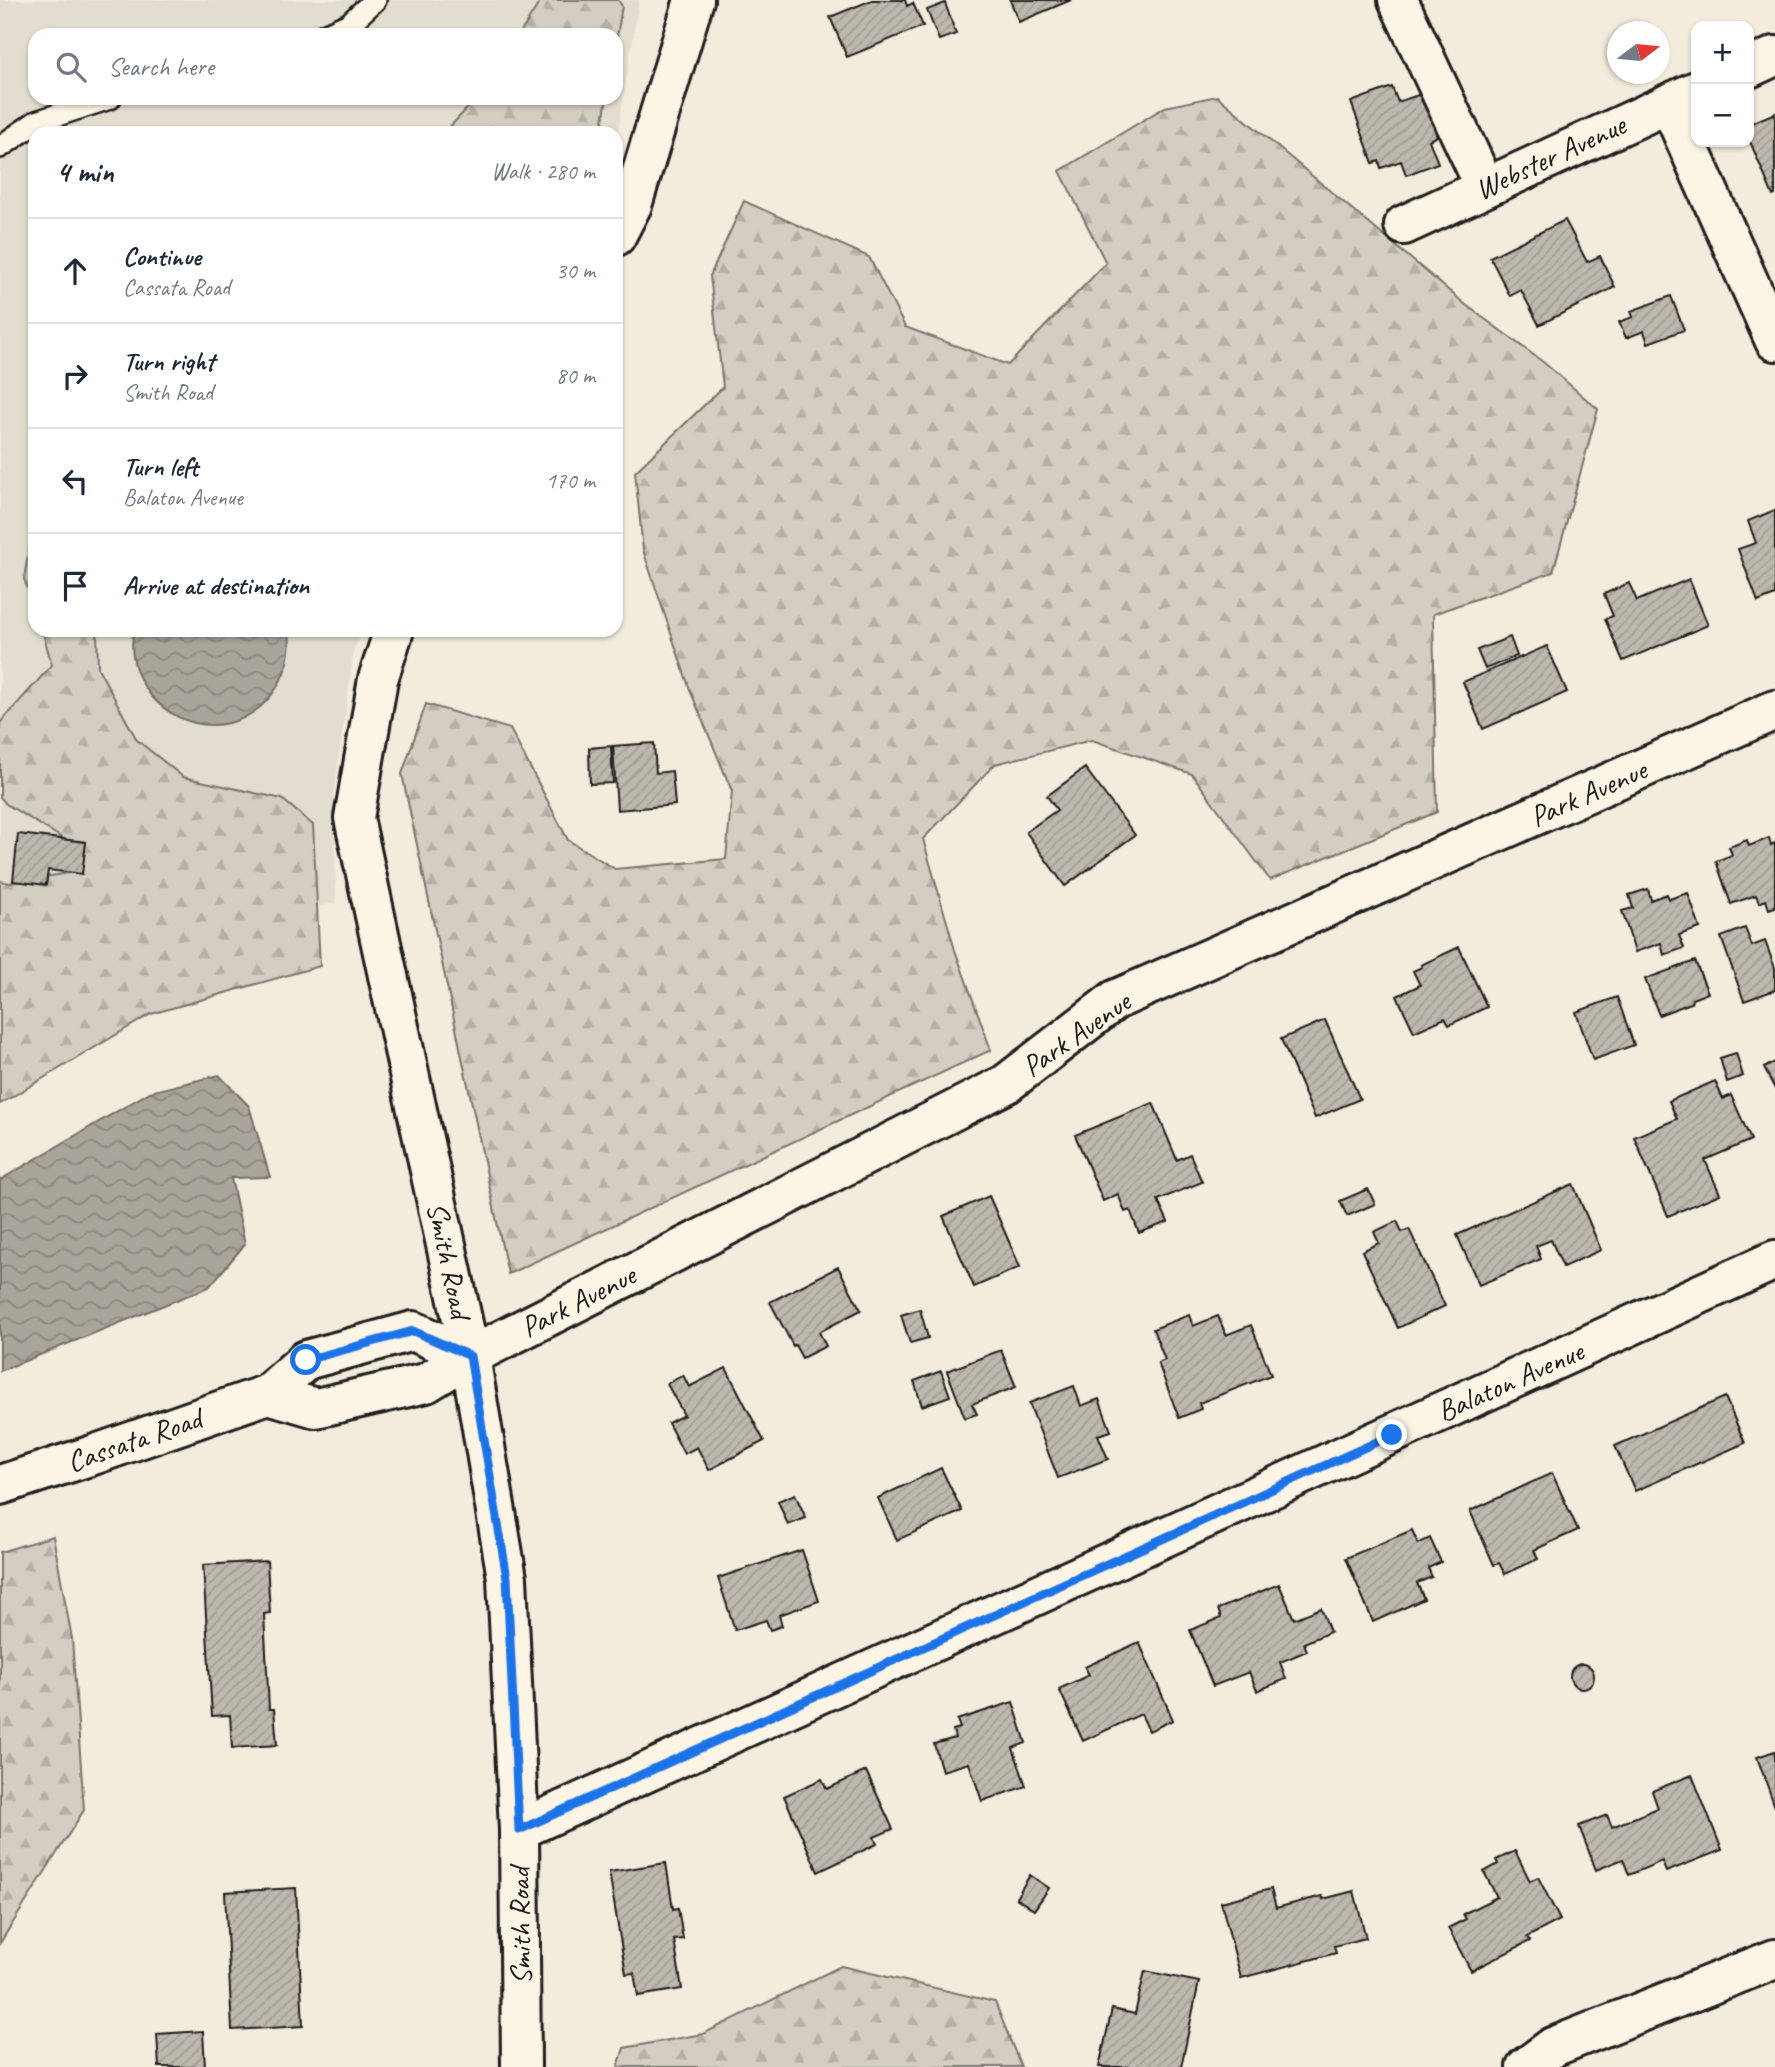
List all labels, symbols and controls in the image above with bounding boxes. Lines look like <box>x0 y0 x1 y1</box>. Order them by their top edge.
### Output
north arrow <box>1607 21 1670 84</box>
map controls <box>1691 21 1754 147</box>
button: + <box>1691 21 1754 84</box>
search box <box>28 28 623 105</box>
icon: search <box>52 48 90 86</box>
text: Search here <box>108 50 214 83</box>
button: − <box>1691 84 1754 147</box>
street label: Webster Avenue <box>1469 105 1633 208</box>
text: 4 min <box>56 153 113 191</box>
text: Walk · 280 m <box>491 157 595 186</box>
text: Continue <box>123 240 201 273</box>
icon: ahead <box>56 252 94 290</box>
text: 30 m <box>556 256 595 285</box>
text: Cassata Road <box>123 273 230 302</box>
text: Turn right <box>123 345 214 378</box>
icon: right <box>56 357 94 395</box>
text: 80 m <box>556 361 595 390</box>
text: Smith Road <box>123 378 213 407</box>
text: Turn left <box>123 450 198 483</box>
icon: left <box>56 462 94 500</box>
text: 170 m <box>546 466 595 495</box>
text: Balaton Avenue <box>123 483 243 512</box>
icon: arrive <box>56 567 94 605</box>
text: Arrive at destination <box>123 569 309 602</box>
street label: Park Avenue <box>1524 750 1654 836</box>
street label: Park Avenue <box>1014 982 1139 1085</box>
street label: Smith Road <box>418 1199 481 1325</box>
street label: Park Avenue <box>514 1255 644 1346</box>
street label: Balaton Avenue <box>1431 1331 1591 1430</box>
route start <box>290 1344 321 1375</box>
street label: Cassata Road <box>62 1398 210 1481</box>
route end <box>1376 1419 1407 1450</box>
street label: Smith Road <box>500 1863 540 1985</box>

